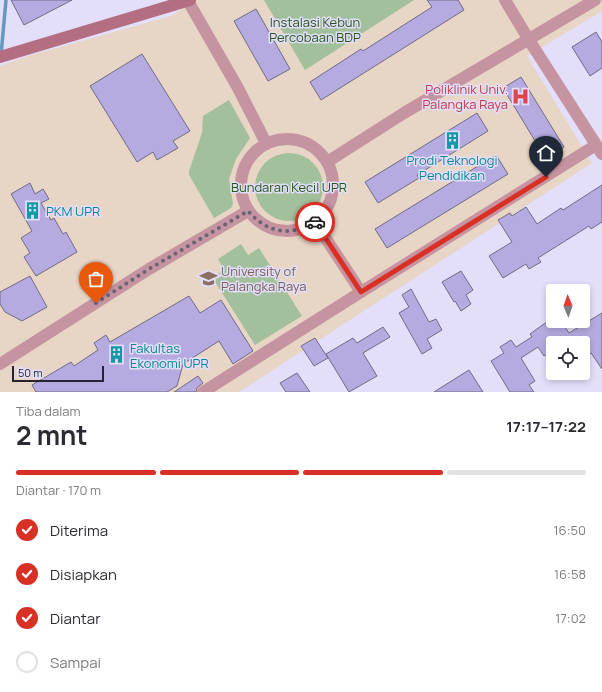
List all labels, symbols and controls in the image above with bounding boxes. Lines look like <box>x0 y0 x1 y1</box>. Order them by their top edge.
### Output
park label: Instalasi Kebun Percobaan BDP <box>269 13 361 46</box>
place label: Poliklinik Univ. Palangka Raya <box>422 80 508 113</box>
hospital icon: Poliklinik Univ. Palangka Raya <box>511 86 531 106</box>
building icon: Prodi Teknologi Pendidikan <box>442 131 462 151</box>
pin <box>529 136 563 177</box>
icon: home <box>535 142 557 164</box>
place label: Prodi Teknologi Pendidikan <box>406 151 498 184</box>
park label: Bundaran Kecil UPR <box>231 178 347 196</box>
building icon: PKM UPR <box>23 201 43 221</box>
place label: PKM UPR <box>46 202 100 220</box>
courier <box>295 202 335 242</box>
icon: car <box>304 211 326 233</box>
pin <box>79 262 113 303</box>
place label: University of Palangka Raya <box>221 262 307 295</box>
icon: bag <box>85 268 107 290</box>
school or university icon: University of Palangka Raya <box>198 268 218 288</box>
north arrow <box>546 284 590 328</box>
map controls <box>546 284 590 380</box>
button: locate <box>546 336 590 380</box>
place label: Fakultas Ekonomi UPR <box>130 339 209 372</box>
building icon: Fakultas Ekonomi UPR <box>107 345 127 365</box>
scale bar <box>12 364 104 383</box>
text: 50 m <box>18 365 43 380</box>
text: Tiba dalam <box>16 402 81 420</box>
text: 17:17–17:22 <box>506 416 586 437</box>
text: 2 mnt <box>16 417 88 453</box>
text: Diantar · 170 m <box>16 481 101 499</box>
icon: check <box>16 519 38 541</box>
text: Diterima <box>50 520 108 541</box>
text: 16:50 <box>554 521 586 539</box>
icon: check <box>16 563 38 585</box>
text: Disiapkan <box>50 564 117 585</box>
text: 16:58 <box>554 565 586 583</box>
icon: check <box>16 607 38 629</box>
text: Diantar <box>50 608 101 629</box>
text: 17:02 <box>555 609 586 627</box>
text: Sampai <box>50 652 101 673</box>

